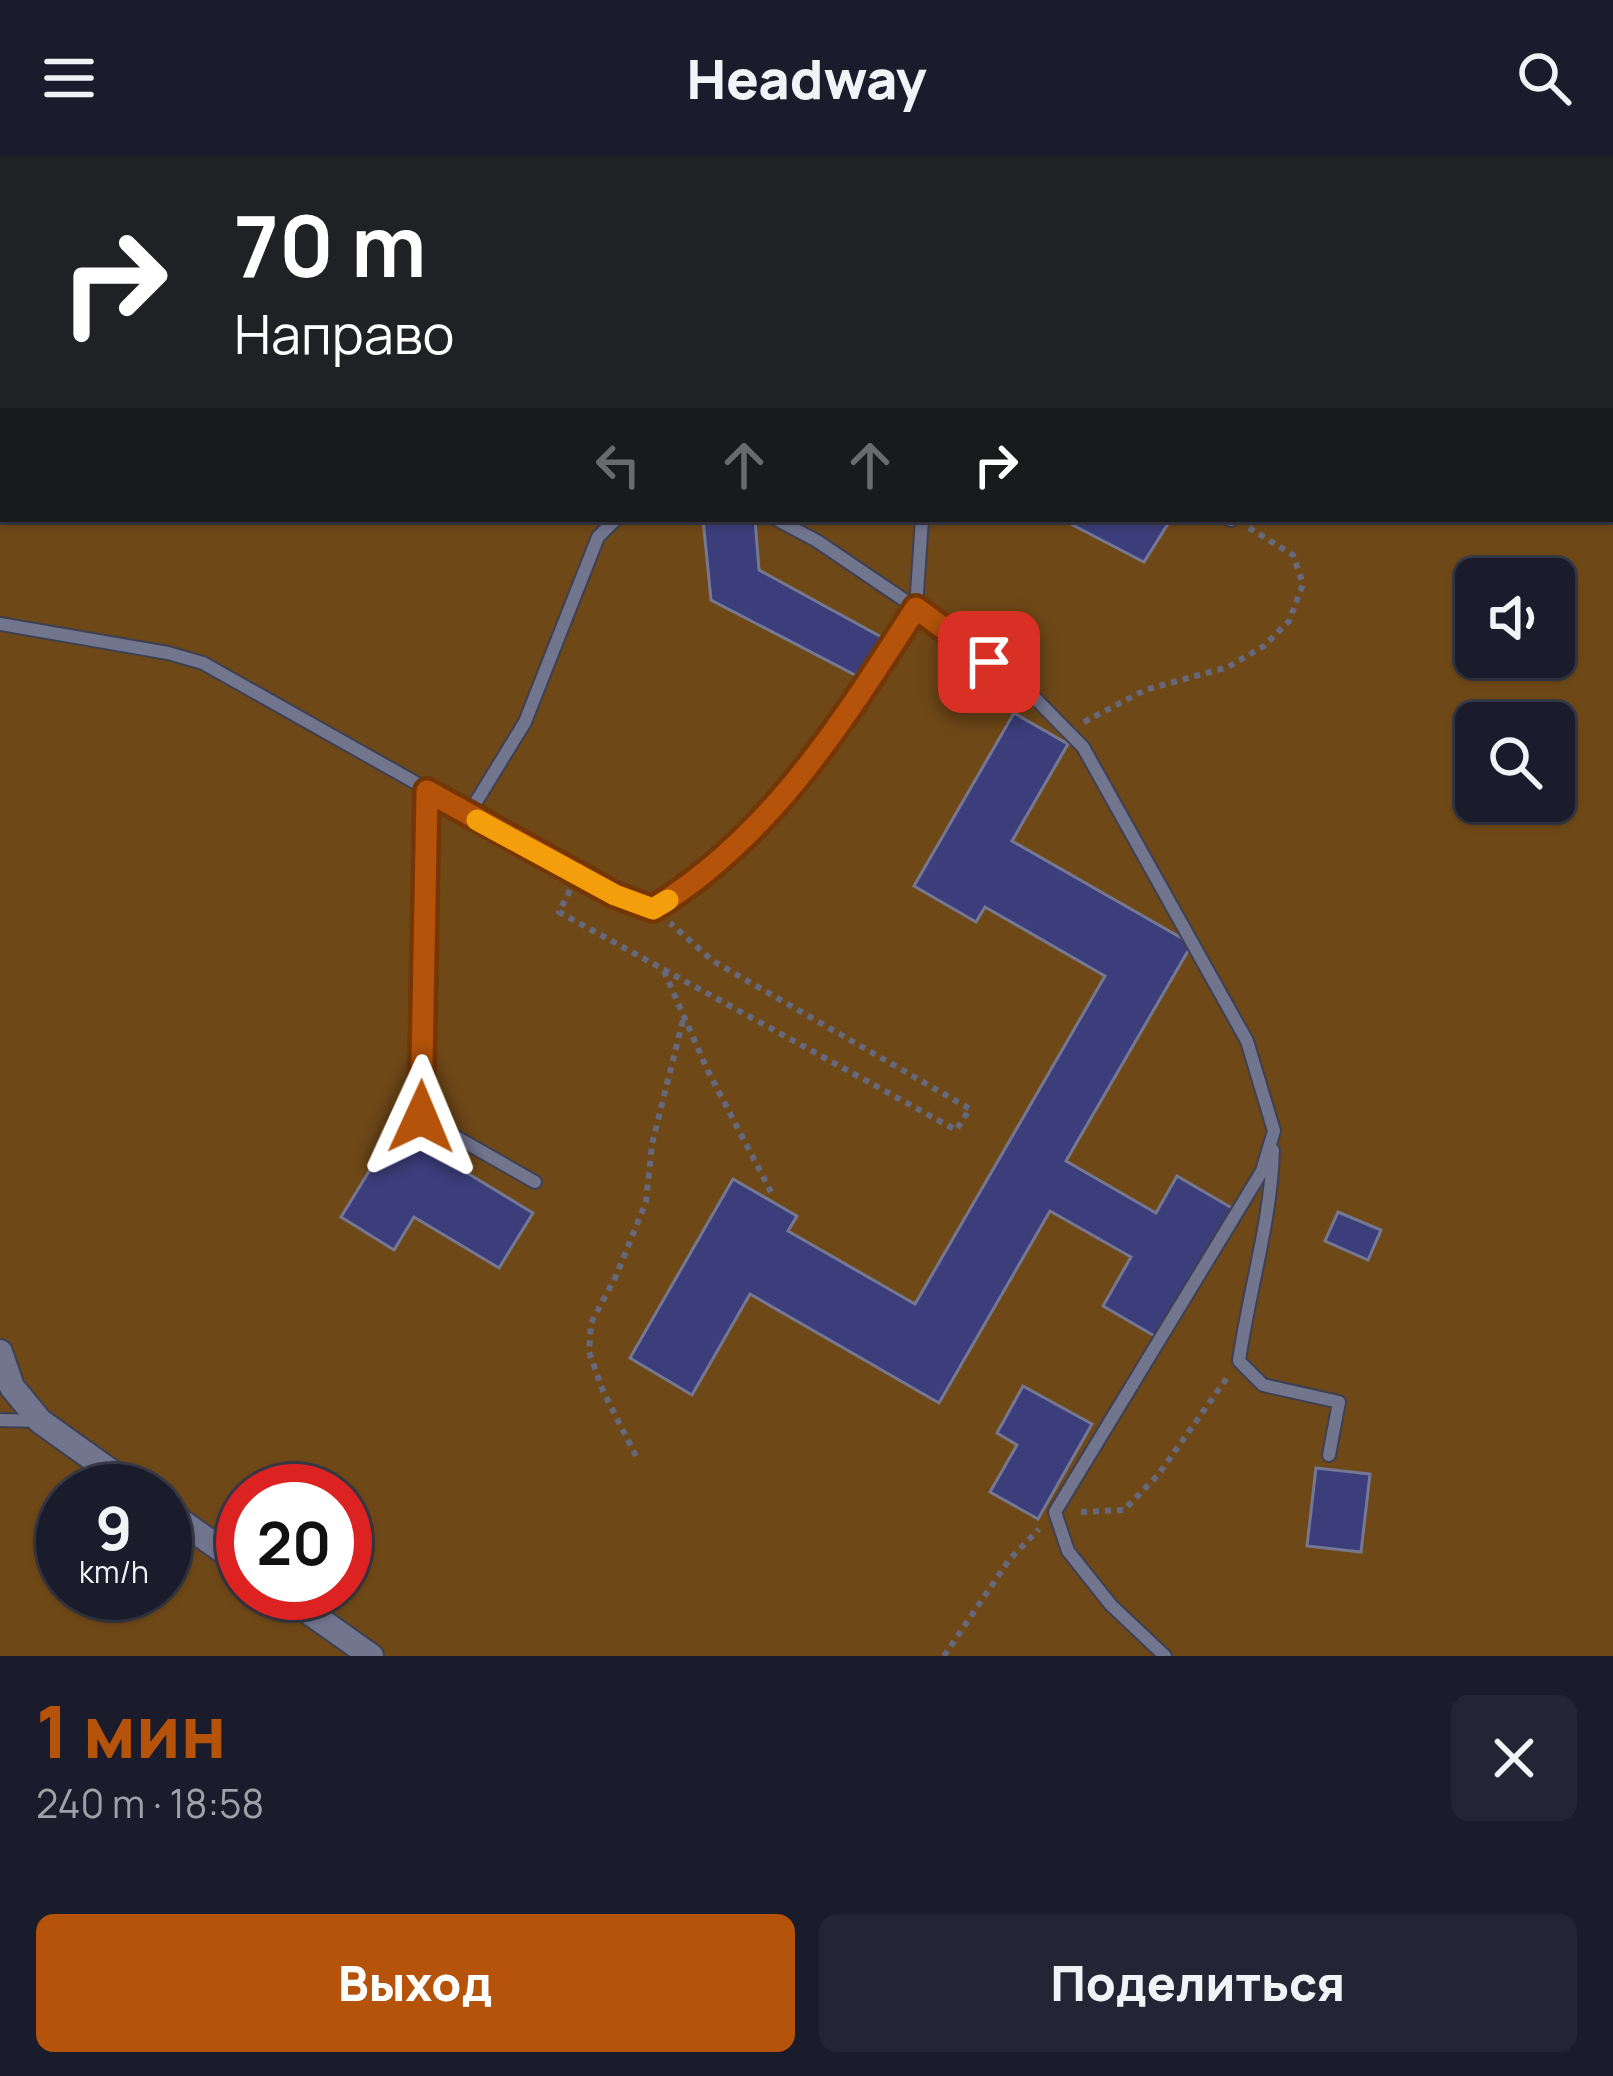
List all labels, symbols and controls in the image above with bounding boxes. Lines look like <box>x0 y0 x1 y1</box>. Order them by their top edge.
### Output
text: Headway <box>686 41 927 115</box>
icon: menu <box>36 45 102 111</box>
icon: search <box>1511 45 1577 111</box>
text: 70 m <box>234 187 426 302</box>
icon: right <box>36 204 192 360</box>
text: Направо <box>234 296 455 370</box>
icon: left <box>585 432 651 498</box>
icon: ahead <box>711 432 777 498</box>
icon: ahead <box>837 432 903 498</box>
icon: right <box>963 432 1029 498</box>
map controls <box>1455 558 1575 822</box>
button: sound <box>1455 558 1575 678</box>
pin <box>938 611 1040 713</box>
icon: arrive <box>956 629 1022 695</box>
button: search <box>1455 702 1575 822</box>
position arrow <box>358 1054 484 1180</box>
speed limit sign: 20 <box>216 1464 372 1620</box>
text: 9 <box>95 1486 133 1568</box>
text: km/h <box>79 1551 149 1592</box>
text: 1 мин <box>36 1681 226 1780</box>
button: close <box>1451 1695 1577 1821</box>
text: 240 m · 18:58 <box>36 1776 264 1830</box>
button: Выход <box>36 1914 795 2052</box>
button: Поделиться <box>819 1914 1577 2052</box>

